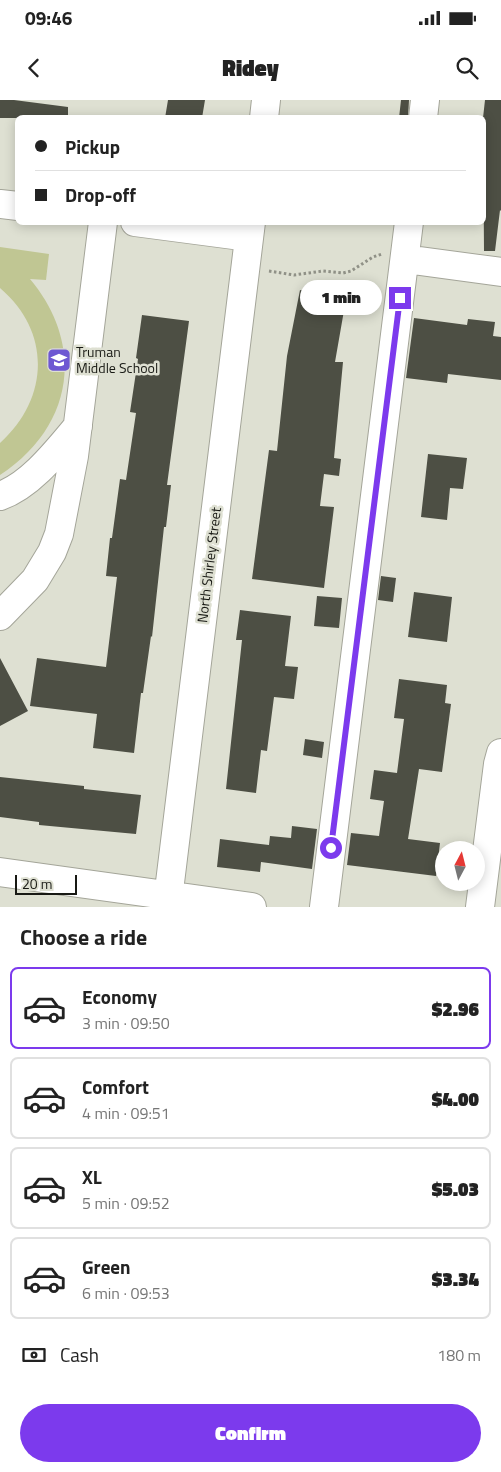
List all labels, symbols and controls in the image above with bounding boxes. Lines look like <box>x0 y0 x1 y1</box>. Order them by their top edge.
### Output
text: 09:46 <box>25 3 72 32</box>
text: Ridey <box>222 51 279 85</box>
icon: back <box>20 54 48 82</box>
icon: search <box>453 54 481 82</box>
text: Pickup <box>65 132 120 161</box>
text: Drop-off <box>65 180 136 209</box>
callout: 1 min <box>300 280 382 316</box>
text: 1 min <box>321 285 361 309</box>
route end <box>389 287 411 309</box>
place label: Truman Middle School <box>76 341 158 378</box>
school or university icon: Truman Middle School <box>46 347 72 373</box>
street label: North Shirley Street <box>191 506 226 624</box>
route start <box>320 837 342 859</box>
north arrow <box>435 841 485 891</box>
map controls <box>435 841 485 891</box>
scale bar <box>15 872 78 895</box>
text: 20 m <box>22 873 52 894</box>
text: Choose a ride <box>20 920 147 954</box>
text: Economy <box>82 982 157 1011</box>
icon: car <box>22 986 67 1031</box>
text: $2.96 <box>432 994 479 1023</box>
text: 3 min · 09:50 <box>82 1011 170 1035</box>
text: Comfort <box>82 1072 149 1101</box>
icon: car <box>22 1076 67 1121</box>
text: $4.00 <box>432 1084 479 1113</box>
text: 4 min · 09:51 <box>82 1101 170 1125</box>
text: XL <box>82 1162 102 1191</box>
icon: car <box>22 1166 67 1211</box>
text: $5.03 <box>432 1174 479 1203</box>
text: 5 min · 09:52 <box>82 1191 170 1215</box>
text: Green <box>82 1252 131 1281</box>
icon: car <box>22 1256 67 1301</box>
text: $3.34 <box>432 1264 479 1293</box>
text: 6 min · 09:53 <box>82 1281 170 1305</box>
text: Cash <box>60 1340 99 1369</box>
icon: cash <box>20 1341 48 1369</box>
text: 180 m <box>437 1343 481 1367</box>
button: Confirm <box>20 1404 481 1462</box>

